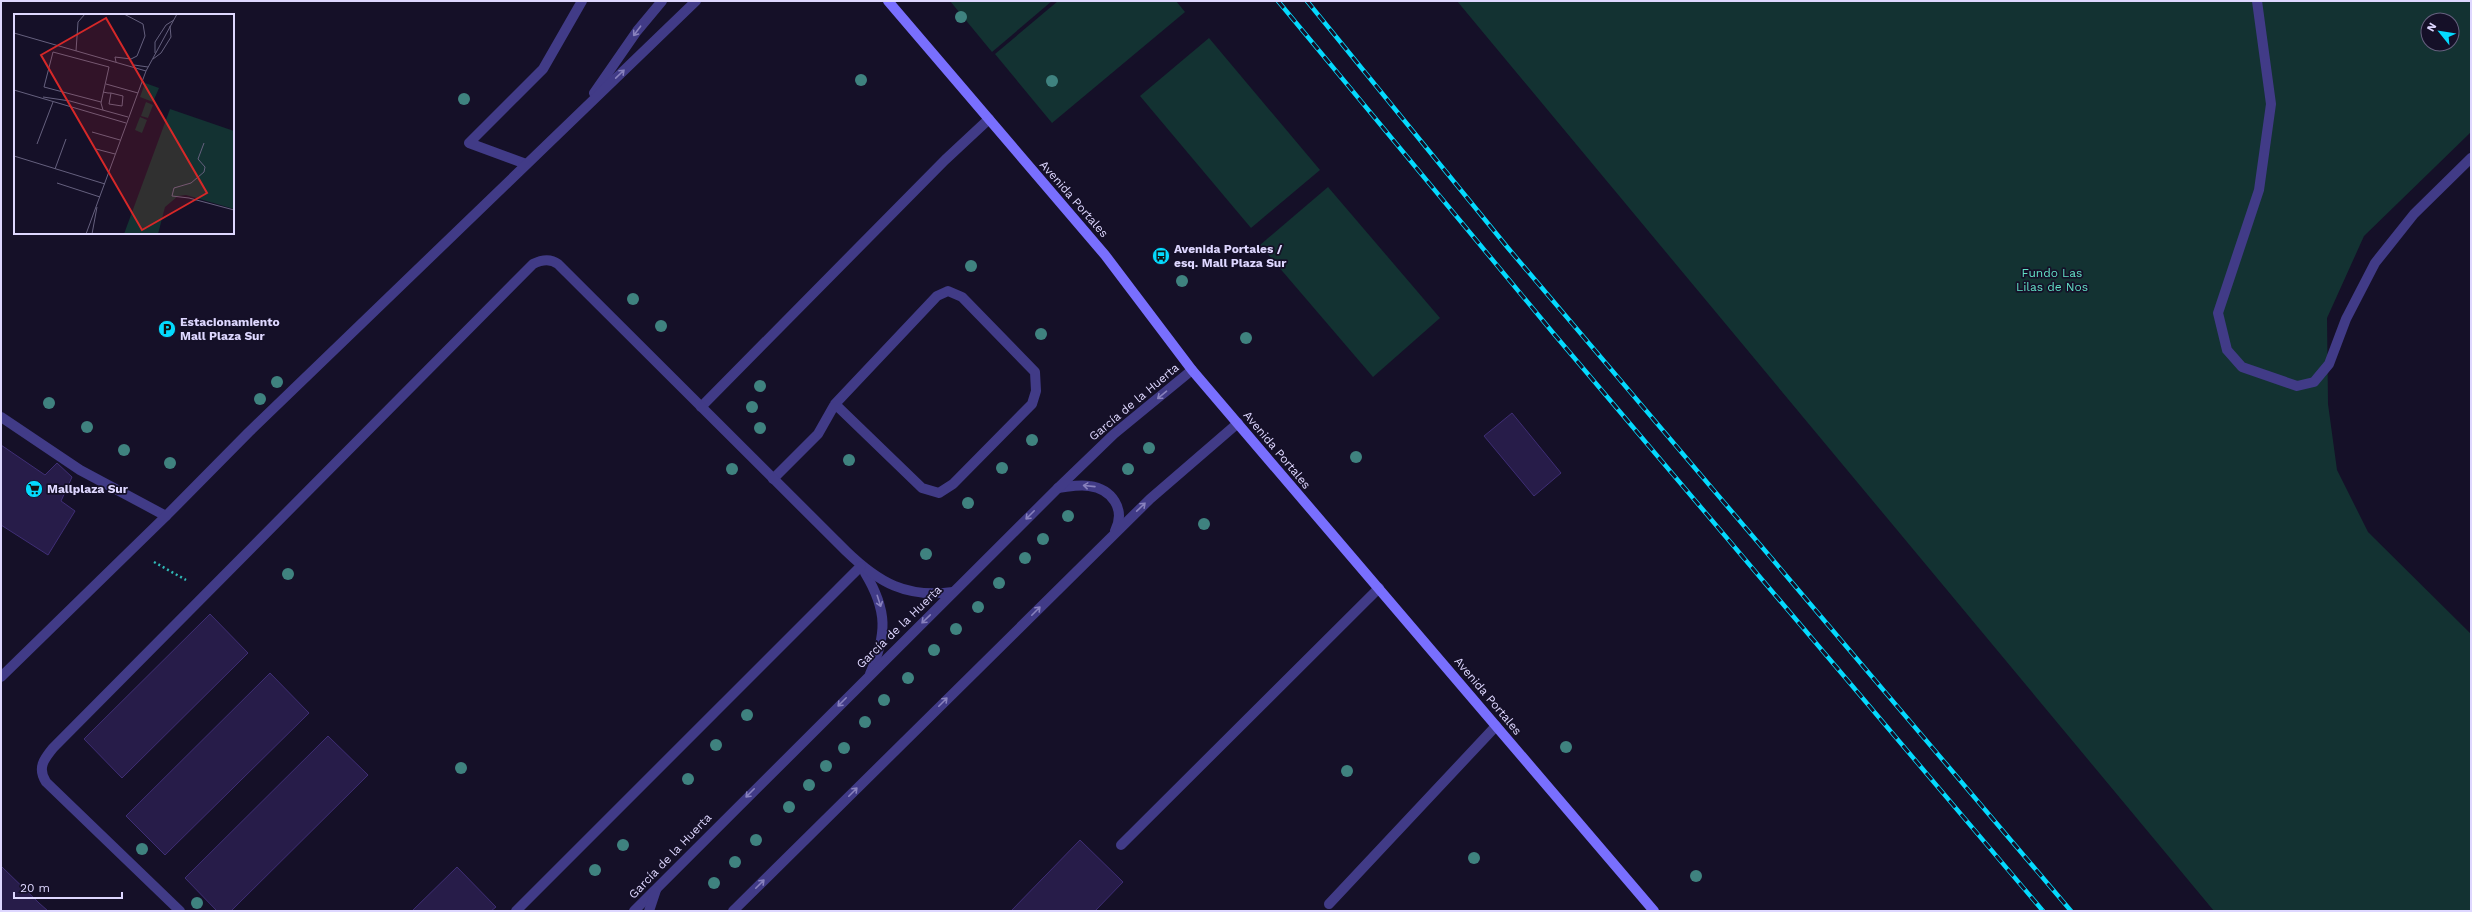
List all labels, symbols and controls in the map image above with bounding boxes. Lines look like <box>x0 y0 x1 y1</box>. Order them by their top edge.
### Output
north arrow <box>2420 12 2460 52</box>
inset map <box>14 14 234 234</box>
text: N <box>2424 20 2439 34</box>
one-way arrow <box>633 26 641 37</box>
one-way arrow <box>615 69 625 79</box>
street label: Avenida Portales <box>1037 158 1111 240</box>
place label: Avenida Portales / esq. Mall Plaza Sur <box>1174 242 1287 270</box>
bus stop icon: Avenida Portales / esq. Mall Plaza Sur <box>1151 246 1171 266</box>
park label: Fundo Las Lilas de Nos <box>2016 266 2088 294</box>
place label: Estacionamiento Mall Plaza Sur <box>180 315 280 343</box>
parking icon: Estacionamiento Mall Plaza Sur <box>157 319 177 339</box>
street label: García de la Huerta <box>1086 360 1182 444</box>
one-way arrow <box>1156 391 1167 400</box>
street label: Avenida Portales <box>1240 408 1314 492</box>
supermarket icon: Mallplaza Sur <box>24 479 44 499</box>
place label: Mallplaza Sur <box>47 482 129 496</box>
one-way arrow <box>1082 483 1095 490</box>
one-way arrow <box>1136 502 1146 512</box>
one-way arrow <box>1025 510 1035 520</box>
street label: García de la Huerta <box>854 583 945 671</box>
one-way arrow <box>875 594 883 606</box>
one-way arrow <box>1031 606 1041 616</box>
one-way arrow <box>921 615 931 624</box>
street label: Avenida Portales <box>1451 654 1525 738</box>
one-way arrow <box>837 697 847 706</box>
one-way arrow <box>938 697 948 707</box>
one-way arrow <box>848 787 857 797</box>
one-way arrow <box>745 788 755 798</box>
street label: García de la Huerta <box>626 810 714 901</box>
scale bar <box>14 874 122 900</box>
one-way arrow <box>755 879 765 888</box>
text: 20 m <box>20 881 50 895</box>

